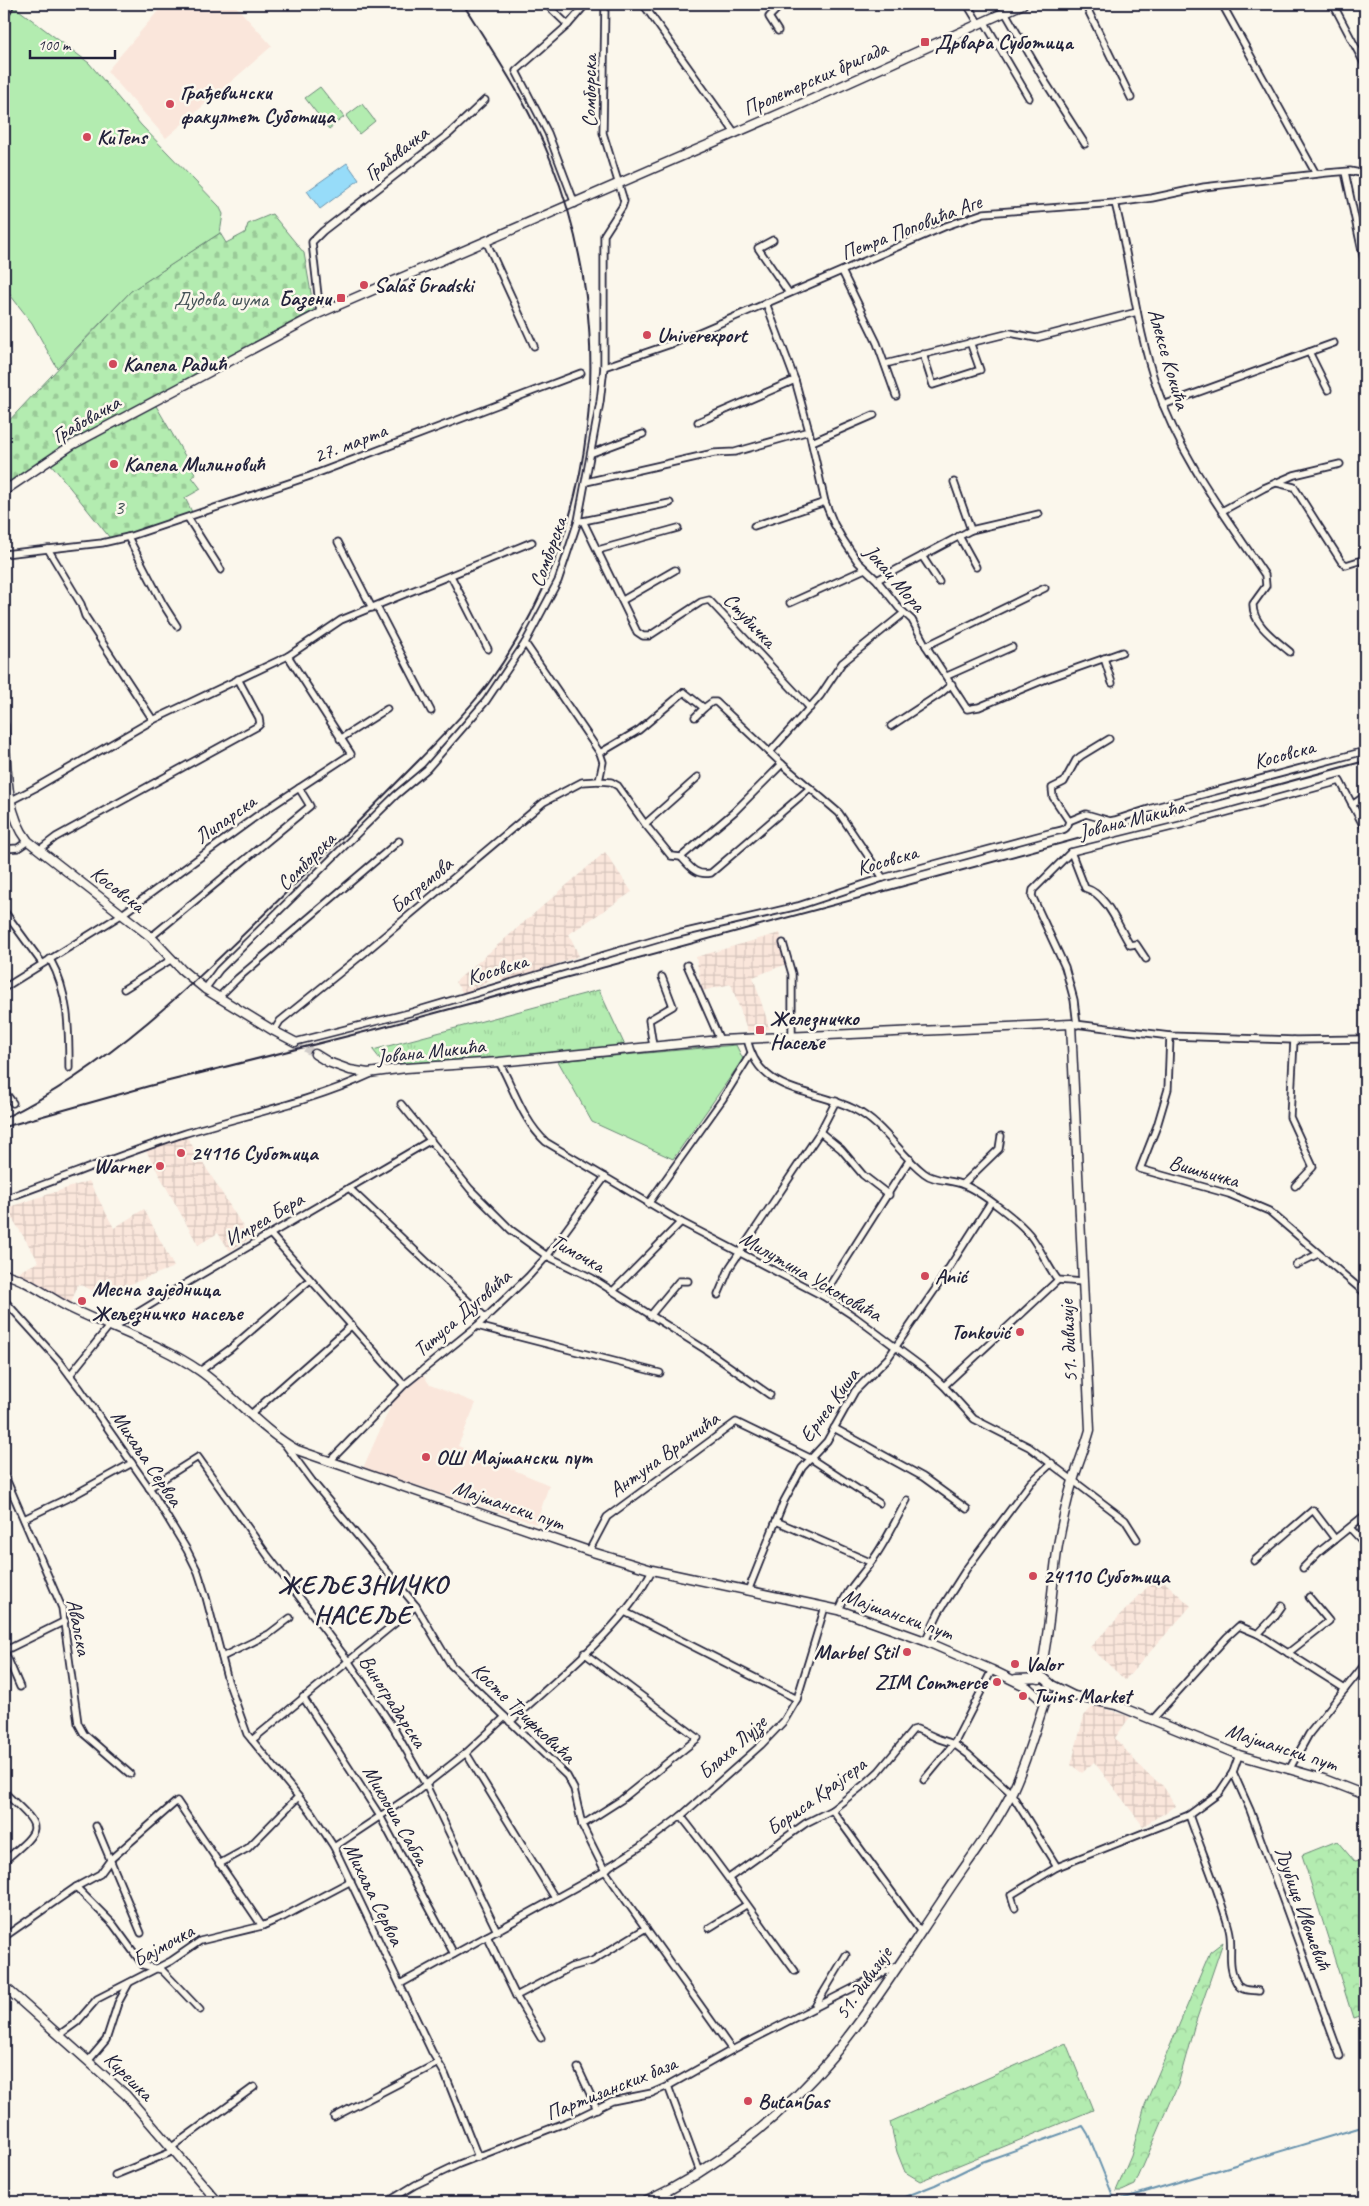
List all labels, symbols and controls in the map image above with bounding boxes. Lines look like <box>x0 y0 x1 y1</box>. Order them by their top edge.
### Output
scale bar <box>30 28 115 60</box>
place label: Дрвара Суботица <box>935 29 1074 55</box>
street label: Пролетерских бригада <box>739 34 893 122</box>
text: 100 m <box>38 36 72 55</box>
marker: Дрвара Суботица <box>919 36 931 48</box>
street label: Сомборска <box>576 52 602 127</box>
place label: Грађевински факултет Суботица <box>180 79 336 130</box>
marker: Грађевински факултет Суботица <box>164 98 176 110</box>
street label: Грабовачка <box>359 119 435 186</box>
place label: KuTens <box>97 124 149 150</box>
marker: KuTens <box>81 131 93 143</box>
street label: Петра Поповића Аге <box>837 188 986 266</box>
place label: Salaš Gradski <box>374 272 476 298</box>
marker: Salaš Gradski <box>358 279 370 291</box>
place label: Базени <box>279 285 333 312</box>
park label: Дудова шума <box>174 286 270 312</box>
marker: Базени <box>335 292 347 304</box>
street label: Алексе Кокића <box>1142 306 1196 414</box>
place label: Univerexport <box>657 322 749 348</box>
marker: Univerexport <box>641 329 653 341</box>
place label: Капела Радић <box>123 351 228 377</box>
marker: Капела Радић <box>107 358 119 370</box>
street label: Грабовачка <box>47 388 126 449</box>
street label: 27. марта <box>310 417 392 469</box>
place label: Капела Милиновић <box>124 451 266 477</box>
marker: Капела Милиновић <box>108 458 120 470</box>
park label: 3 <box>114 494 125 520</box>
street label: Сомборска <box>523 511 573 591</box>
street label: Јокаи Мора <box>858 538 932 618</box>
street label: Стубичка <box>718 587 784 655</box>
street label: Косовска <box>1251 733 1320 775</box>
street label: Липарска <box>189 787 263 850</box>
street label: Јована Микића <box>1075 793 1189 845</box>
street label: Сомборска <box>271 824 343 896</box>
street label: Косовска <box>854 838 923 881</box>
street label: Багремова <box>384 850 459 919</box>
street label: Косовска <box>86 860 152 920</box>
street label: Косовска <box>464 947 533 990</box>
place label: Железничко Насеље <box>770 1005 860 1055</box>
marker: Железничко Насеље <box>754 1024 766 1036</box>
street label: Јована Микића <box>375 1032 488 1070</box>
place label: 24116 Суботица <box>191 1140 319 1166</box>
marker: 24116 Суботица <box>175 1147 187 1159</box>
street label: Вишњичка <box>1166 1149 1243 1194</box>
place label: Warner <box>94 1153 152 1179</box>
marker: Warner <box>154 1160 166 1172</box>
street label: Имреа Бера <box>220 1185 310 1252</box>
street label: Милутина Ускоковића <box>735 1225 888 1328</box>
street label: Тимочка <box>546 1228 612 1279</box>
street label: Титуса Дуговића <box>408 1262 518 1363</box>
place label: Anić <box>935 1263 970 1289</box>
marker: Anić <box>919 1270 931 1282</box>
place label: Месна заједница Жељезничко насеље <box>92 1276 244 1327</box>
marker: Месна заједница Жељезничко насеље <box>76 1295 88 1307</box>
street label: 51. дивизије <box>1053 1297 1083 1383</box>
place label: Tonković <box>951 1319 1014 1345</box>
marker: Tonković <box>1014 1326 1026 1338</box>
street label: Ернеа Киша <box>793 1361 866 1447</box>
street label: Антуна Вранчића <box>604 1404 726 1503</box>
street label: Михаља Сервоа <box>105 1405 190 1513</box>
place label: ОШ Мајшански пут <box>436 1444 594 1470</box>
marker: ОШ Мајшански пут <box>420 1451 432 1463</box>
street label: Мајшански пут <box>450 1474 569 1537</box>
place label: 24110 Суботица <box>1043 1563 1171 1589</box>
district label: ЖЕЉЕЗНИЧКО НАСЕЉЕ <box>278 1568 451 1631</box>
marker: 24110 Суботица <box>1027 1570 1039 1582</box>
street label: Мајшански пут <box>839 1582 958 1647</box>
street label: Авалска <box>61 1597 97 1659</box>
place label: Marbel Stil <box>814 1639 901 1665</box>
marker: Marbel Stil <box>901 1646 913 1658</box>
street label: Виноградарска <box>353 1650 434 1754</box>
place label: Valor <box>1025 1651 1065 1677</box>
street label: Косте Трифковића <box>467 1657 583 1770</box>
marker: Valor <box>1009 1658 1021 1670</box>
place label: ZIM Commerce <box>875 1669 989 1695</box>
marker: ZIM Commerce <box>991 1676 1003 1688</box>
place label: Twins Market <box>1033 1683 1134 1709</box>
marker: Twins Market <box>1017 1690 1029 1702</box>
street label: Блаха Лујзе <box>692 1708 774 1785</box>
street label: Мајшански пут <box>1223 1717 1342 1778</box>
street label: Бориса Крајгера <box>761 1750 872 1841</box>
street label: Миклоша Сабоа <box>357 1761 436 1872</box>
street label: Михаља Сервоа <box>338 1838 411 1951</box>
street label: Љубице Ивошевић <box>1269 1843 1338 1974</box>
street label: Бајмочка <box>128 1917 200 1972</box>
street label: 51. дивизије <box>828 1940 899 2025</box>
street label: Кирешка <box>99 2046 161 2108</box>
street label: Партизанских база <box>542 2049 683 2126</box>
place label: ButanGas <box>758 2088 831 2114</box>
marker: ButanGas <box>742 2095 754 2107</box>

